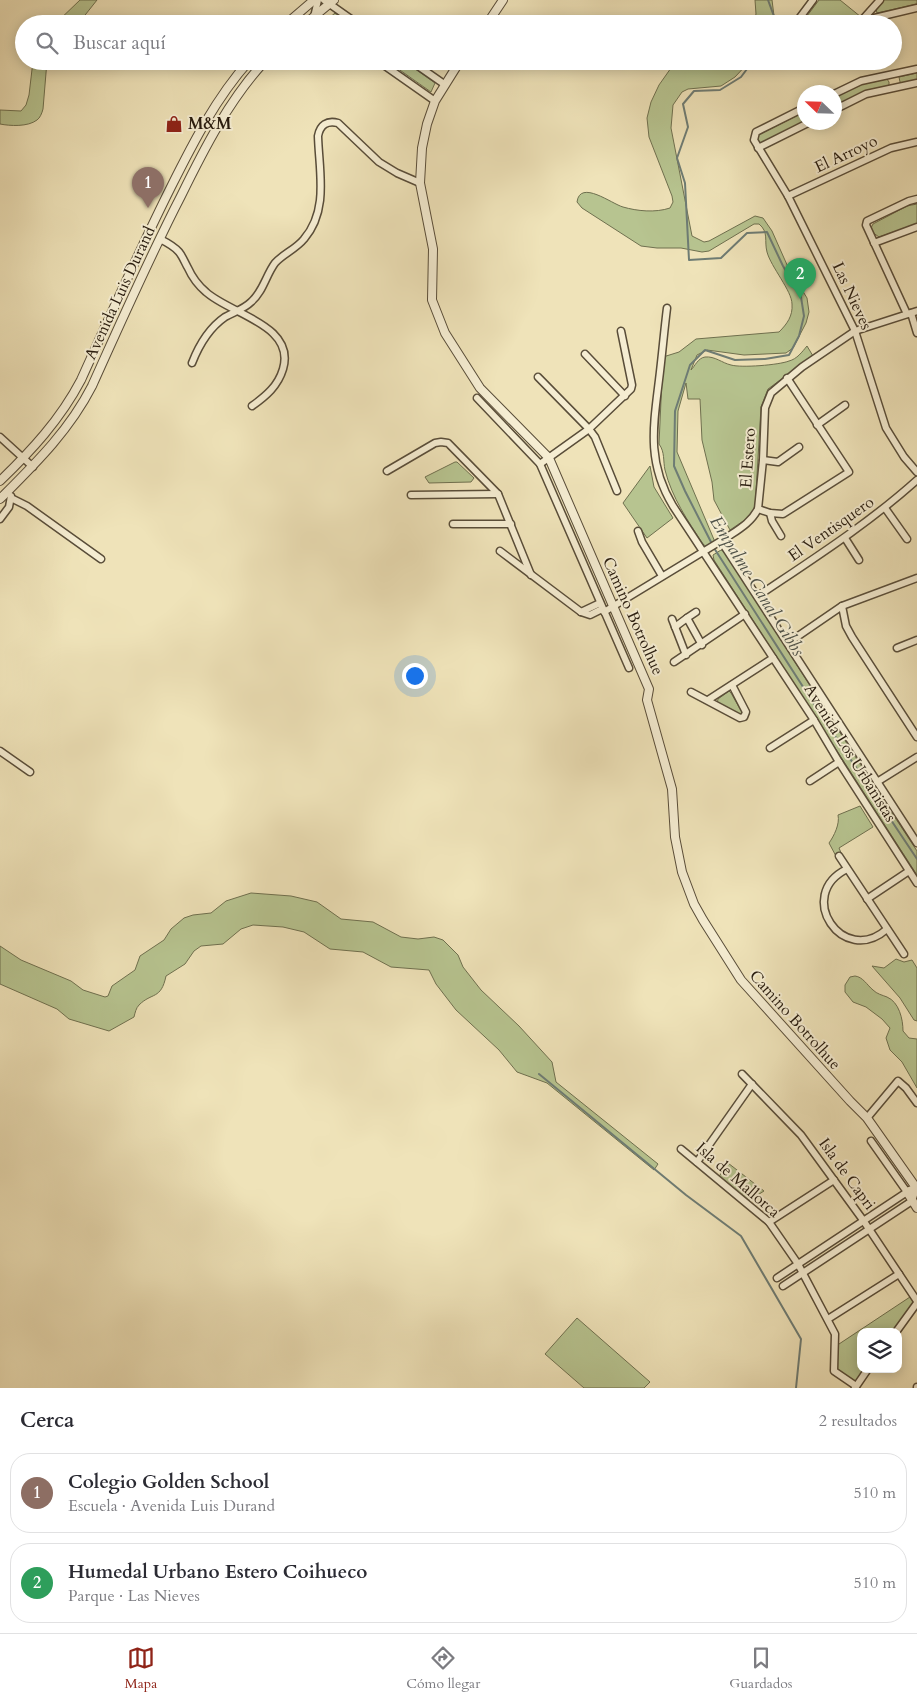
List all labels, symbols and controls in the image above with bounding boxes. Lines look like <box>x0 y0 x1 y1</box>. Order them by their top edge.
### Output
search box <box>15 15 902 70</box>
icon: search <box>33 29 61 57</box>
text: Buscar aquí <box>73 30 166 56</box>
north arrow <box>797 85 842 130</box>
place label: M&M <box>188 113 232 135</box>
shop icon: M&M <box>164 114 184 134</box>
street label: El Arroyo <box>811 130 881 178</box>
pin: 1 <box>132 167 164 208</box>
street label: Avenida Luis Durand <box>79 222 161 363</box>
pin: 2 <box>784 258 816 299</box>
street label: Las Nieves <box>827 259 877 333</box>
street label: El Estero <box>735 427 761 489</box>
street label: El Ventisquero <box>784 491 879 567</box>
water label: Empalme Canal Gibbs <box>704 511 810 661</box>
street label: Camino Botrolhue <box>597 553 669 679</box>
your location <box>402 663 428 689</box>
street label: Avenida Los Urbanistas <box>799 680 901 826</box>
street label: Camino Botrolhue <box>744 965 846 1075</box>
street label: Isla de Capri <box>813 1133 881 1215</box>
street label: Isla de Mallorca <box>691 1137 785 1223</box>
map controls <box>857 1328 902 1373</box>
button: layers <box>857 1328 902 1373</box>
text: Cerca <box>20 1406 74 1435</box>
text: 2 resultados <box>819 1410 897 1432</box>
text: Colegio Golden School <box>68 1469 269 1495</box>
text: 1 <box>33 1482 41 1504</box>
text: 510 m <box>854 1482 896 1504</box>
text: Escuela · Avenida Luis Durand <box>68 1495 275 1517</box>
text: Humedal Urbano Estero Coihueco <box>68 1559 367 1585</box>
text: 2 <box>33 1572 41 1594</box>
text: 510 m <box>854 1572 896 1594</box>
text: Parque · Las Nieves <box>68 1585 200 1607</box>
tab: Mapa <box>125 1644 157 1693</box>
tab: Cómo llegar <box>406 1644 480 1693</box>
tab: Guardados <box>729 1644 792 1693</box>

